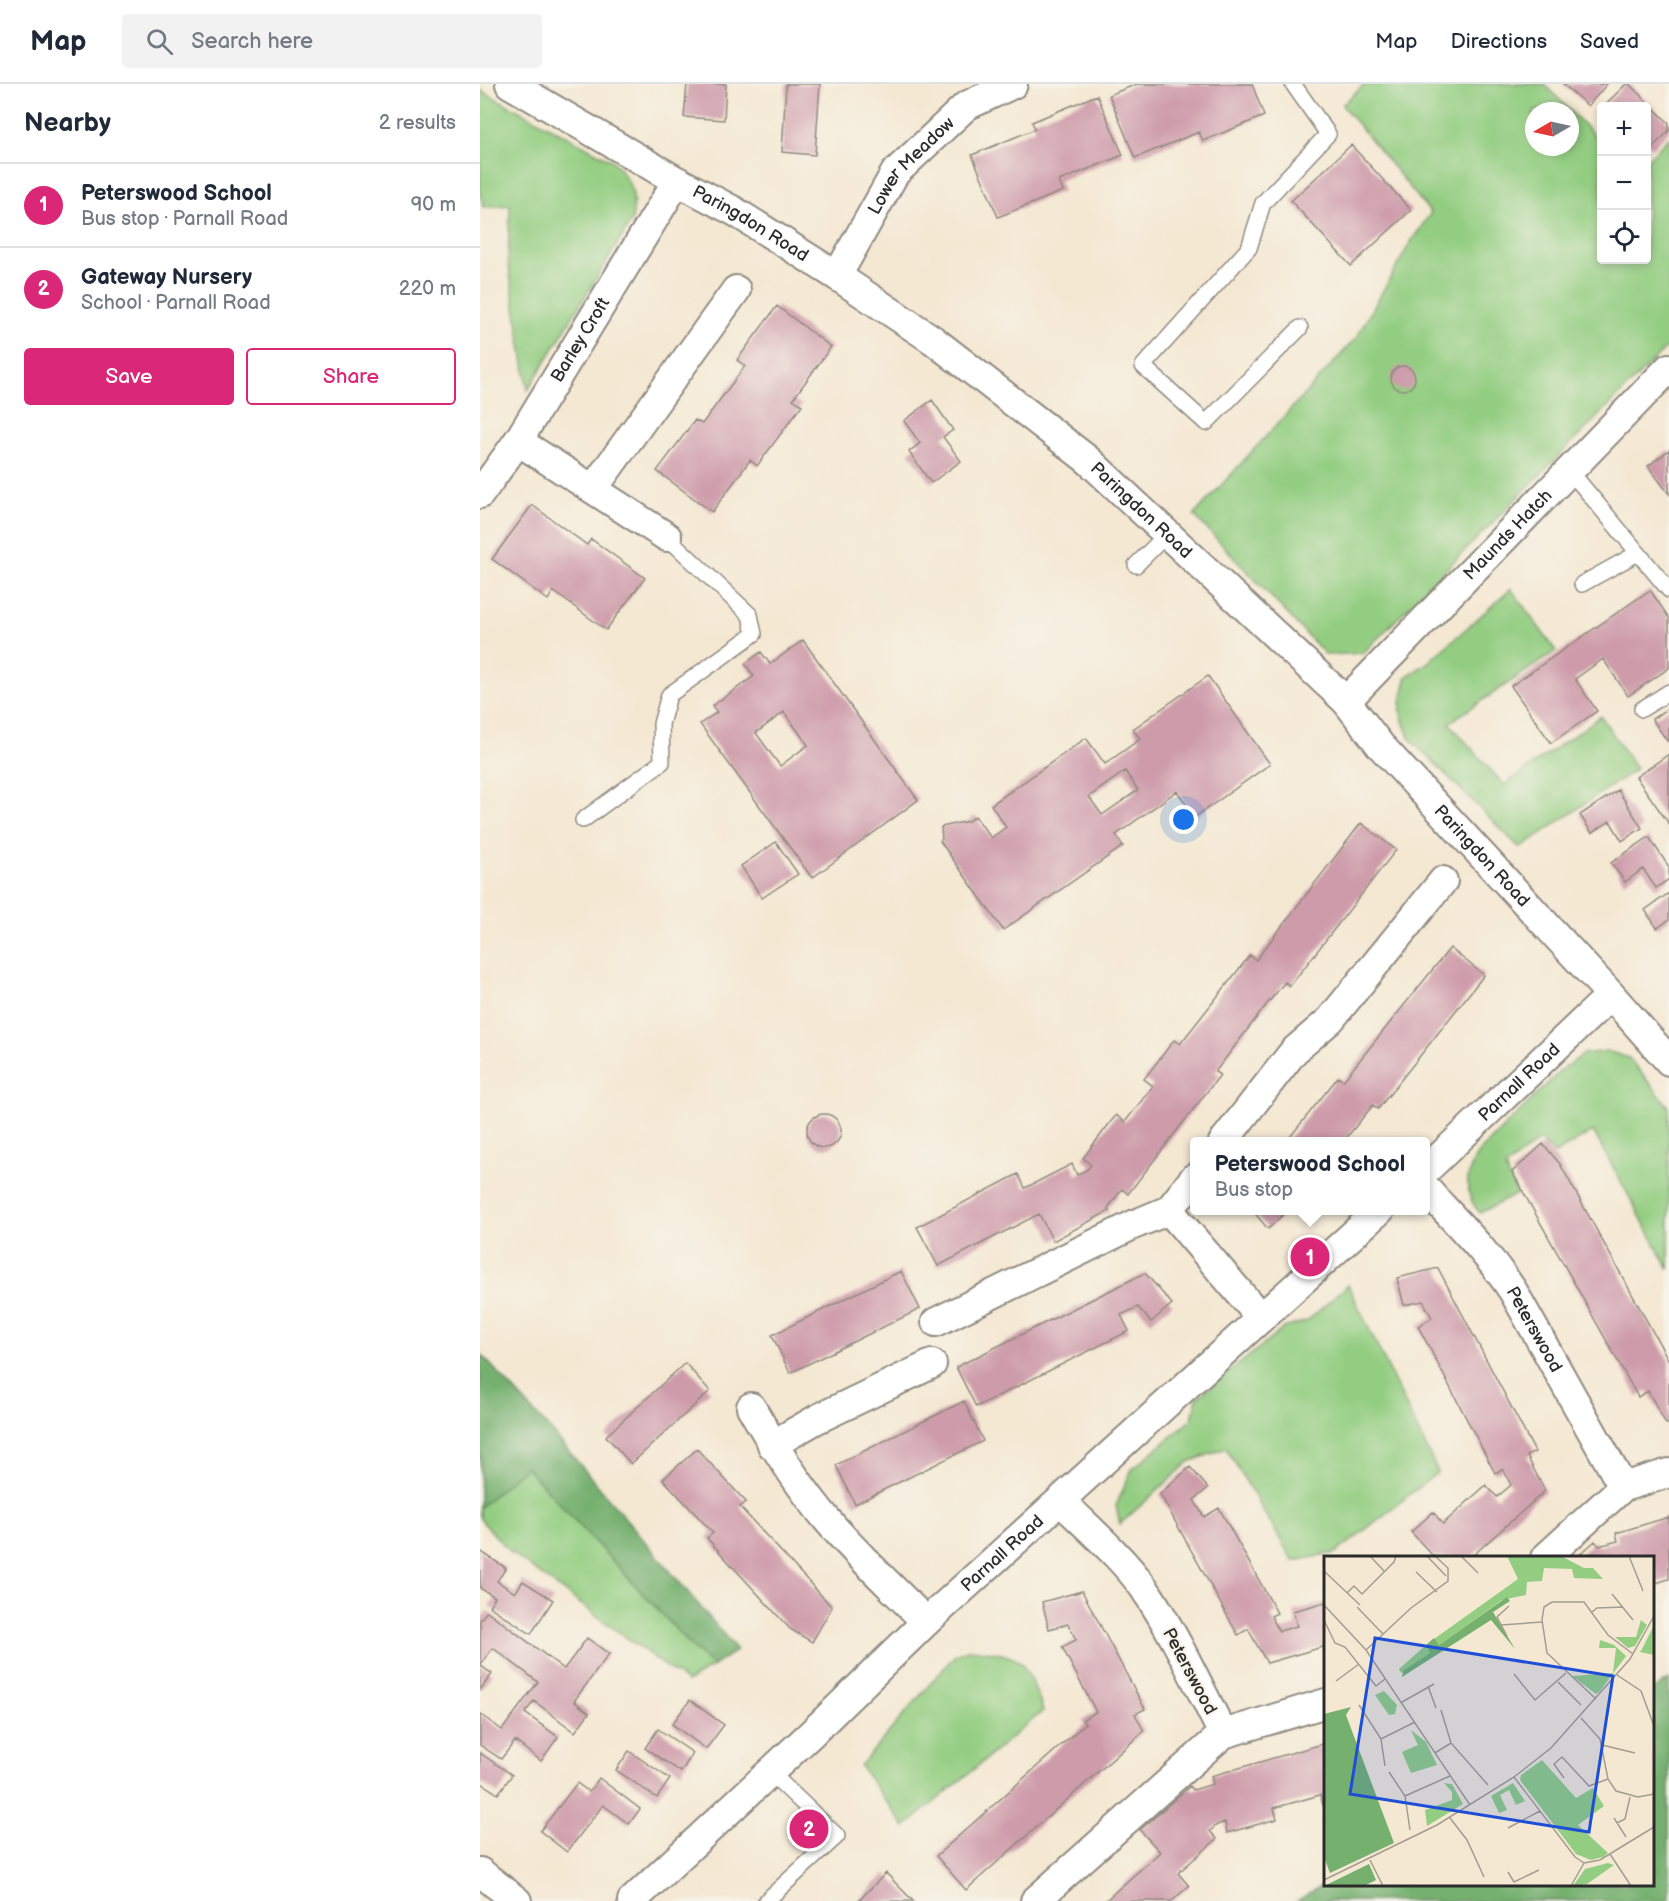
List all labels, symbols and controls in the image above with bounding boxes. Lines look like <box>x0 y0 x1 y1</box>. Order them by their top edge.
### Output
search box <box>122 14 542 68</box>
text: Map <box>30 25 86 58</box>
icon: search <box>143 25 176 58</box>
text: Search here <box>191 28 313 55</box>
text: Map <box>1375 29 1418 54</box>
text: Directions <box>1451 29 1547 54</box>
text: Saved <box>1580 29 1639 54</box>
north arrow <box>1525 102 1579 156</box>
map controls <box>1597 102 1651 264</box>
button: + <box>1597 102 1651 156</box>
text: Nearby <box>24 108 111 139</box>
text: 2 results <box>379 111 456 135</box>
street label: Lower Meadow <box>864 113 959 218</box>
button: − <box>1597 156 1651 210</box>
text: Peterswood School <box>81 180 272 207</box>
street label: Paringdon Road <box>689 181 812 266</box>
text: 1 <box>39 193 48 217</box>
text: 90 m <box>411 193 456 217</box>
text: Bus stop · Parnall Road <box>81 207 288 231</box>
button: locate <box>1597 210 1651 264</box>
text: Gateway Nursery <box>81 264 252 291</box>
text: 2 <box>38 277 49 301</box>
text: 220 m <box>399 277 456 301</box>
text: School · Parnall Road <box>81 291 271 315</box>
street label: Barley Croft <box>547 293 615 386</box>
button: Save <box>24 348 234 405</box>
button: Share <box>246 348 456 405</box>
street label: Paringdon Road <box>1086 458 1196 563</box>
street label: Maunds Hatch <box>1459 485 1557 584</box>
street label: Paringdon Road <box>1430 801 1534 911</box>
your location <box>1169 805 1198 834</box>
street label: Parnall Road <box>1474 1039 1564 1126</box>
popup <box>1190 1137 1430 1215</box>
text: Peterswood School <box>1215 1151 1405 1178</box>
text: Bus stop <box>1215 1178 1293 1202</box>
pin: 1 <box>1290 1234 1330 1280</box>
street label: Peterswood <box>1502 1283 1566 1376</box>
street label: Parnall Road <box>957 1511 1048 1596</box>
inset map <box>1324 1556 1654 1886</box>
street label: Peterswood <box>1158 1624 1221 1718</box>
pin: 2 <box>790 1806 828 1852</box>

